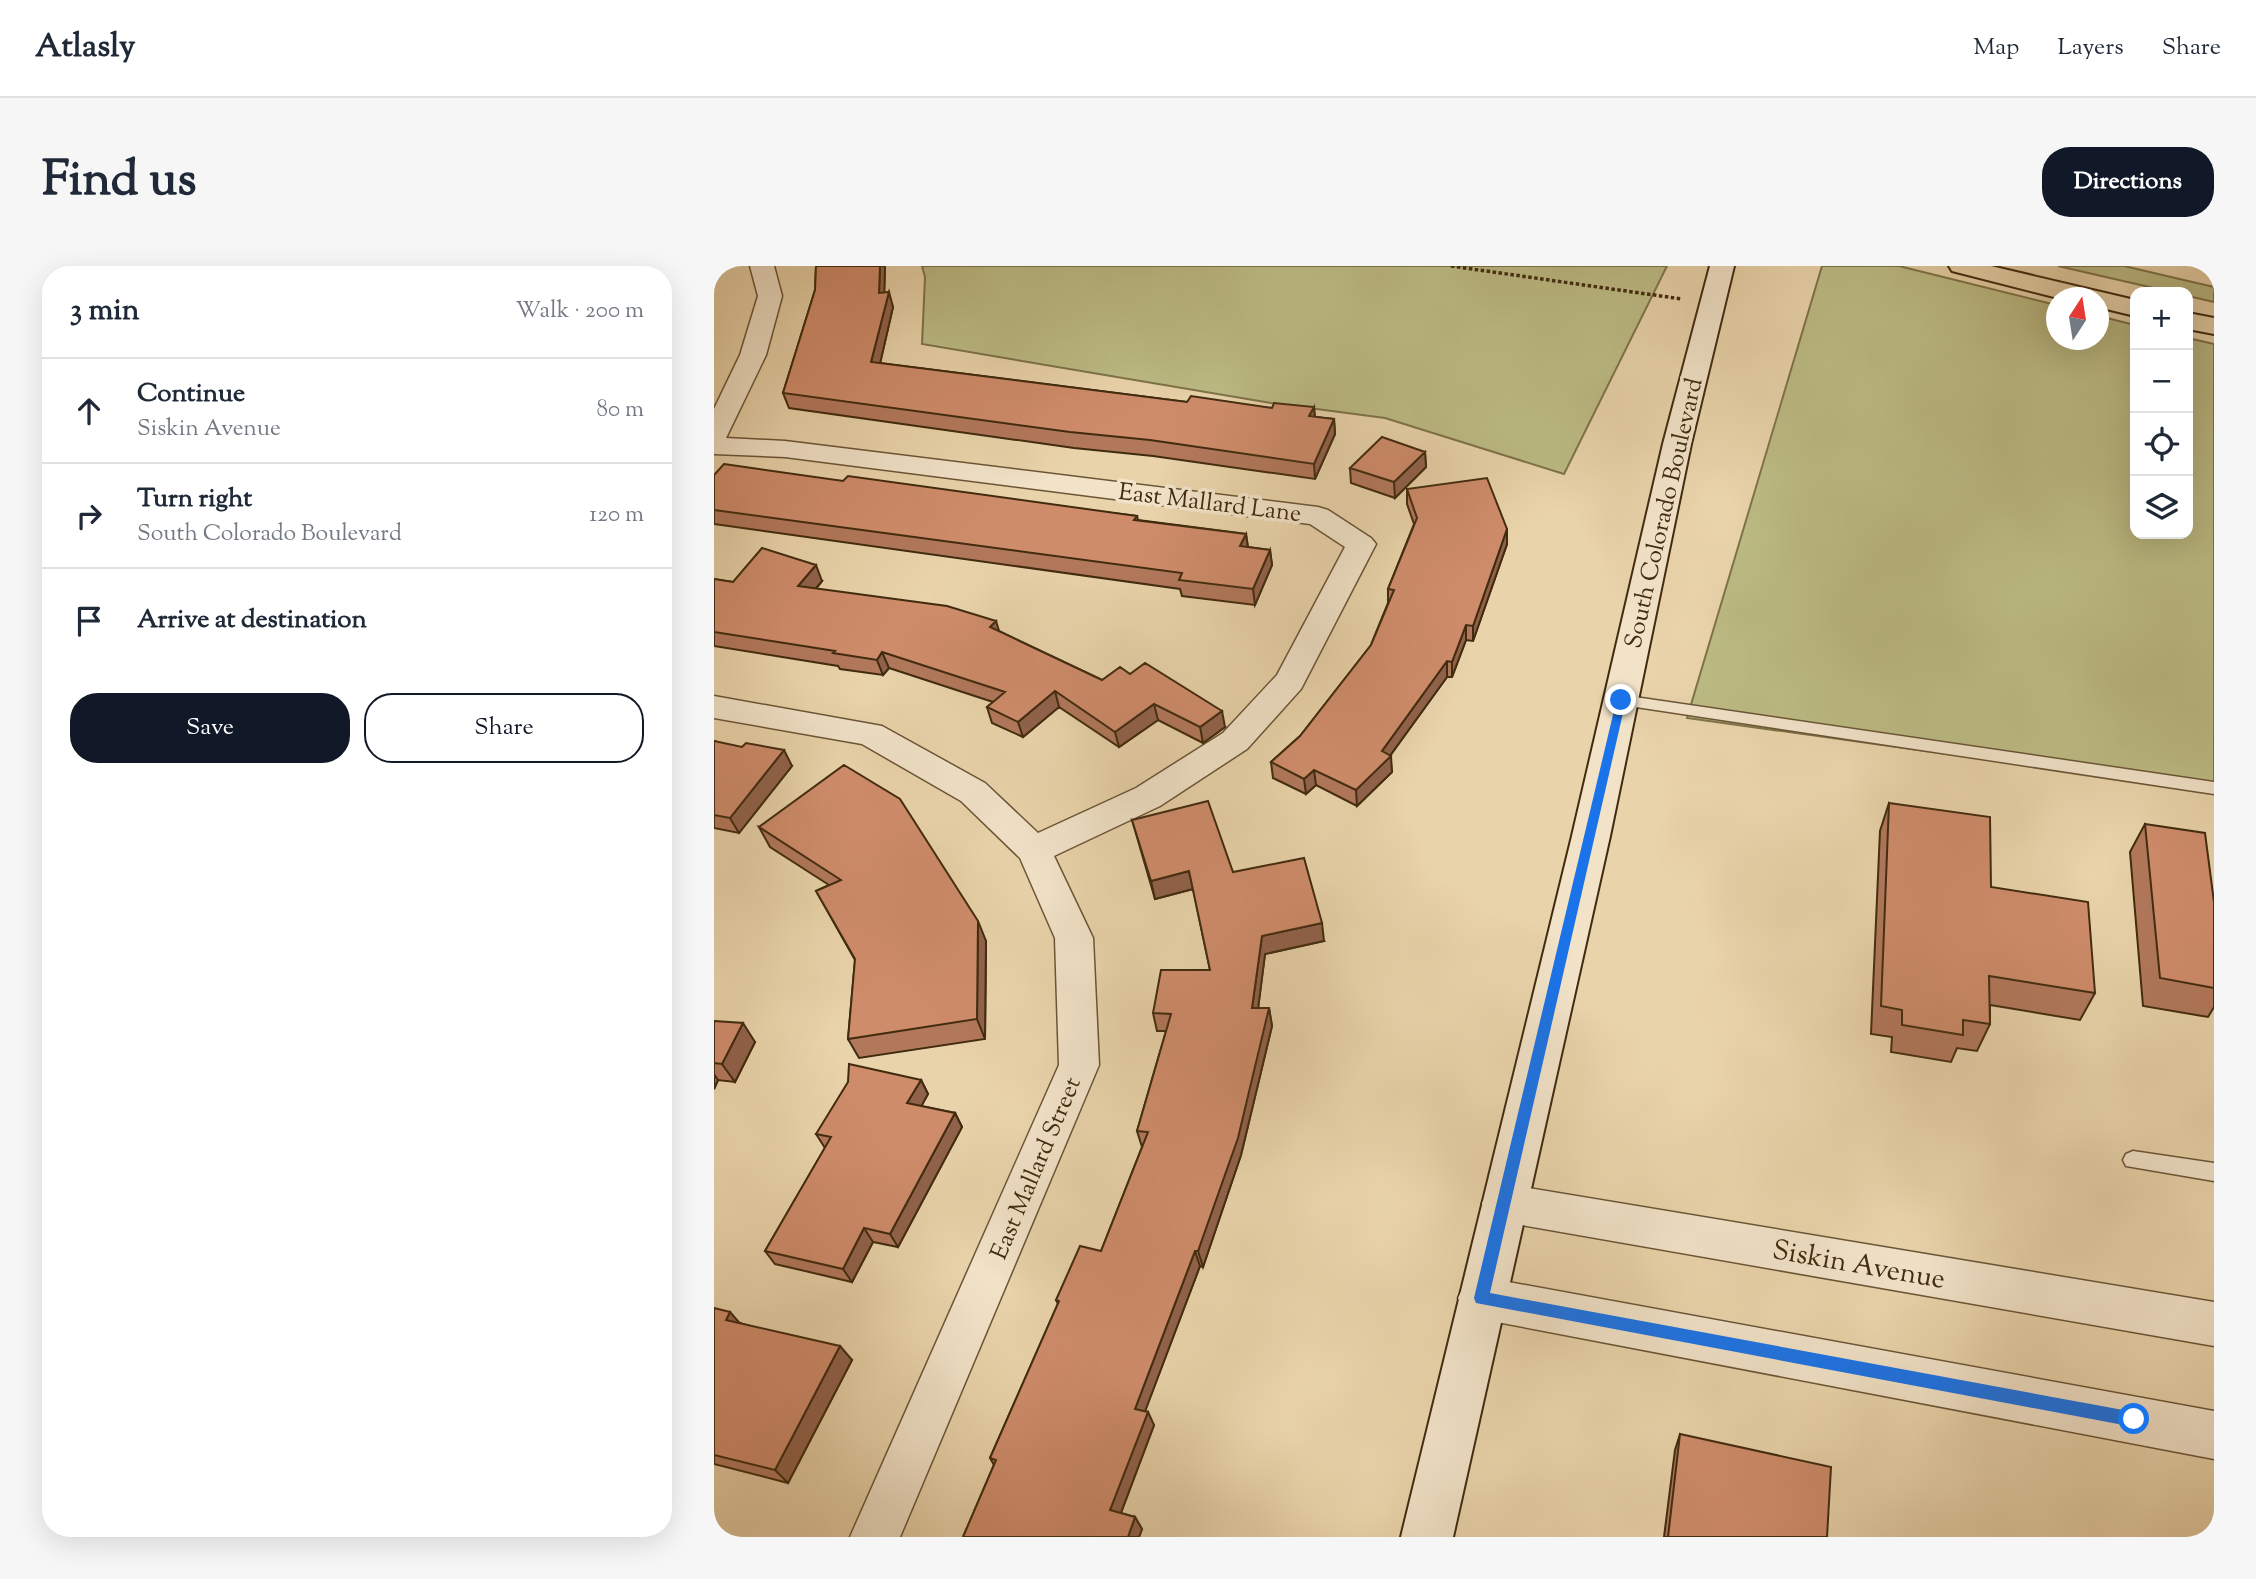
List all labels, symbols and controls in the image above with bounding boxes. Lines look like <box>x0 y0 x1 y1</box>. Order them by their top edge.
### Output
text: Atlasly <box>35 24 135 72</box>
text: Map <box>1973 31 2019 65</box>
text: Layers <box>2057 31 2124 65</box>
text: Share <box>2162 31 2221 65</box>
text: Find us <box>42 147 196 217</box>
button: Directions <box>2042 147 2214 217</box>
north arrow <box>2046 287 2109 350</box>
map controls <box>2130 287 2193 539</box>
button: + <box>2130 287 2193 350</box>
text: 3 min <box>70 290 140 333</box>
text: Walk · 200 m <box>515 295 644 328</box>
button: − <box>2130 350 2193 413</box>
street label: South Colorado Boulevard <box>1617 375 1713 652</box>
text: Continue <box>137 376 245 413</box>
icon: ahead <box>70 392 108 430</box>
text: 80 m <box>596 394 644 427</box>
text: Siskin Avenue <box>137 413 281 446</box>
button: locate <box>2130 413 2193 476</box>
street label: East Mallard Lane <box>1116 476 1303 532</box>
button: layers <box>2130 476 2193 539</box>
text: Turn right <box>137 481 252 518</box>
icon: right <box>70 497 108 535</box>
text: 120 m <box>589 499 644 532</box>
text: South Colorado Boulevard <box>137 518 402 551</box>
icon: arrive <box>70 602 108 640</box>
text: Arrive at destination <box>137 602 367 639</box>
route end <box>1605 684 1636 715</box>
button: Save <box>70 693 350 763</box>
button: Share <box>364 693 644 763</box>
street label: East Mallard Street <box>983 1072 1091 1265</box>
street label: Siskin Avenue <box>1769 1231 1948 1301</box>
route start <box>2118 1403 2149 1434</box>

